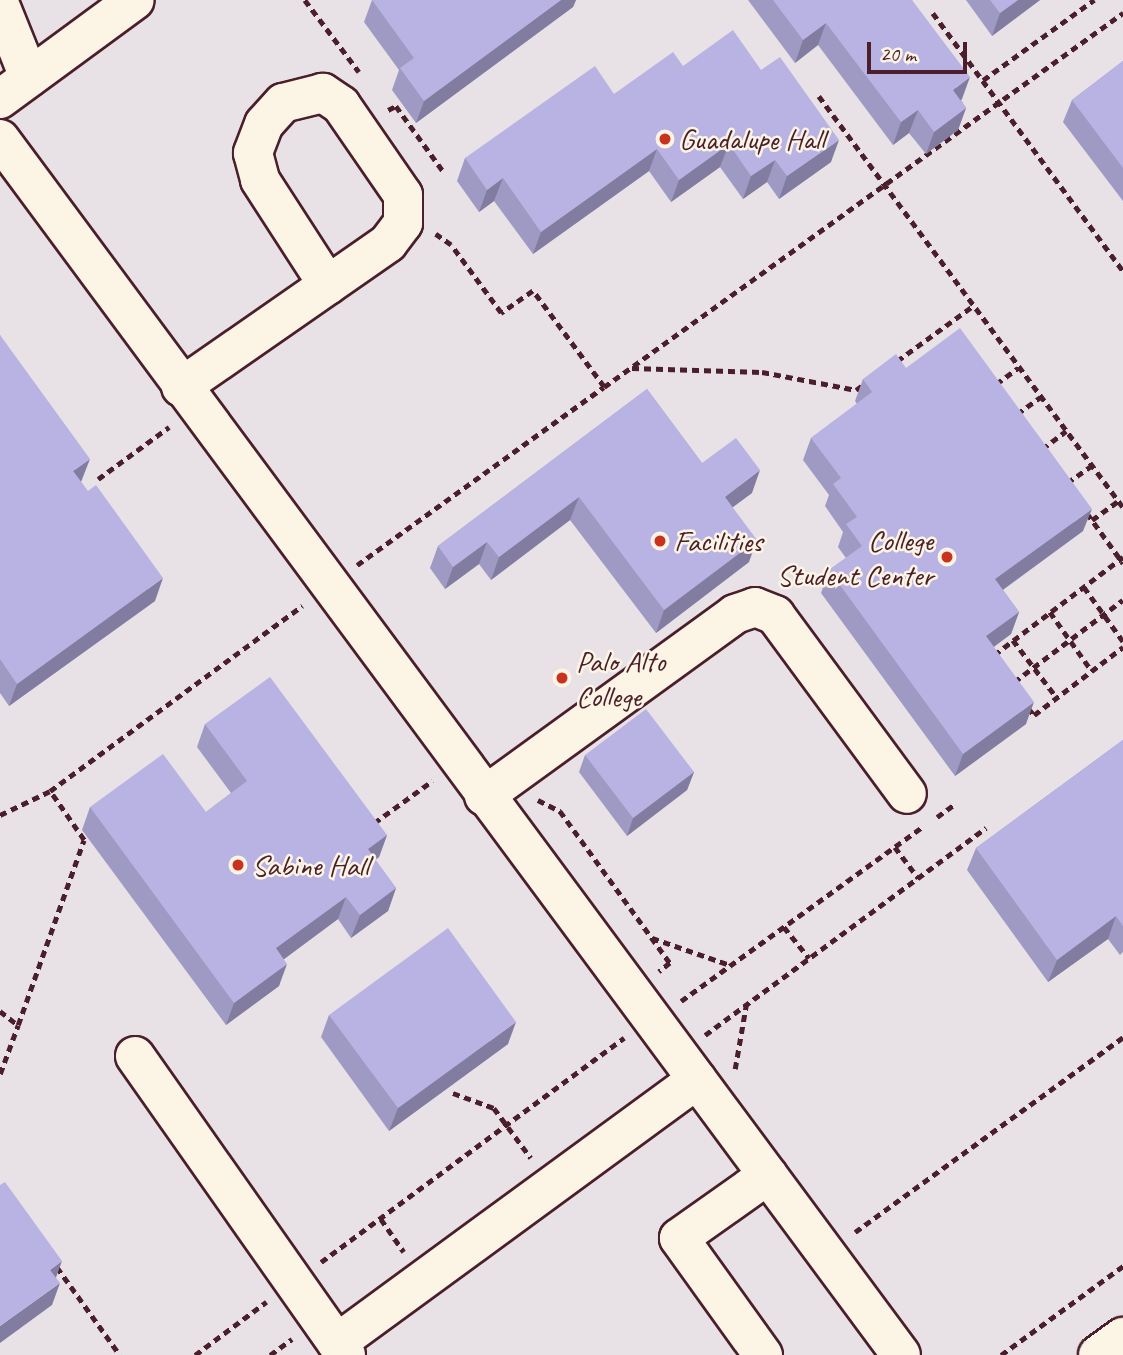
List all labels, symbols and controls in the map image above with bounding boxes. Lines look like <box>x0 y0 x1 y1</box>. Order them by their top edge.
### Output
scale bar <box>871 28 971 72</box>
text: 20 m <box>880 41 916 67</box>
place label: Guadalupe Hall <box>679 121 825 157</box>
marker: Guadalupe Hall <box>657 131 673 147</box>
place label: College Student Center <box>777 522 933 592</box>
place label: Facilities <box>674 523 762 559</box>
marker: Facilities <box>652 533 668 549</box>
marker: College Student Center <box>939 549 955 565</box>
place label: Palo Alto College <box>576 643 665 714</box>
marker: Palo Alto College <box>554 670 570 686</box>
place label: Sabine Hall <box>252 847 369 883</box>
marker: Sabine Hall <box>230 857 246 873</box>

